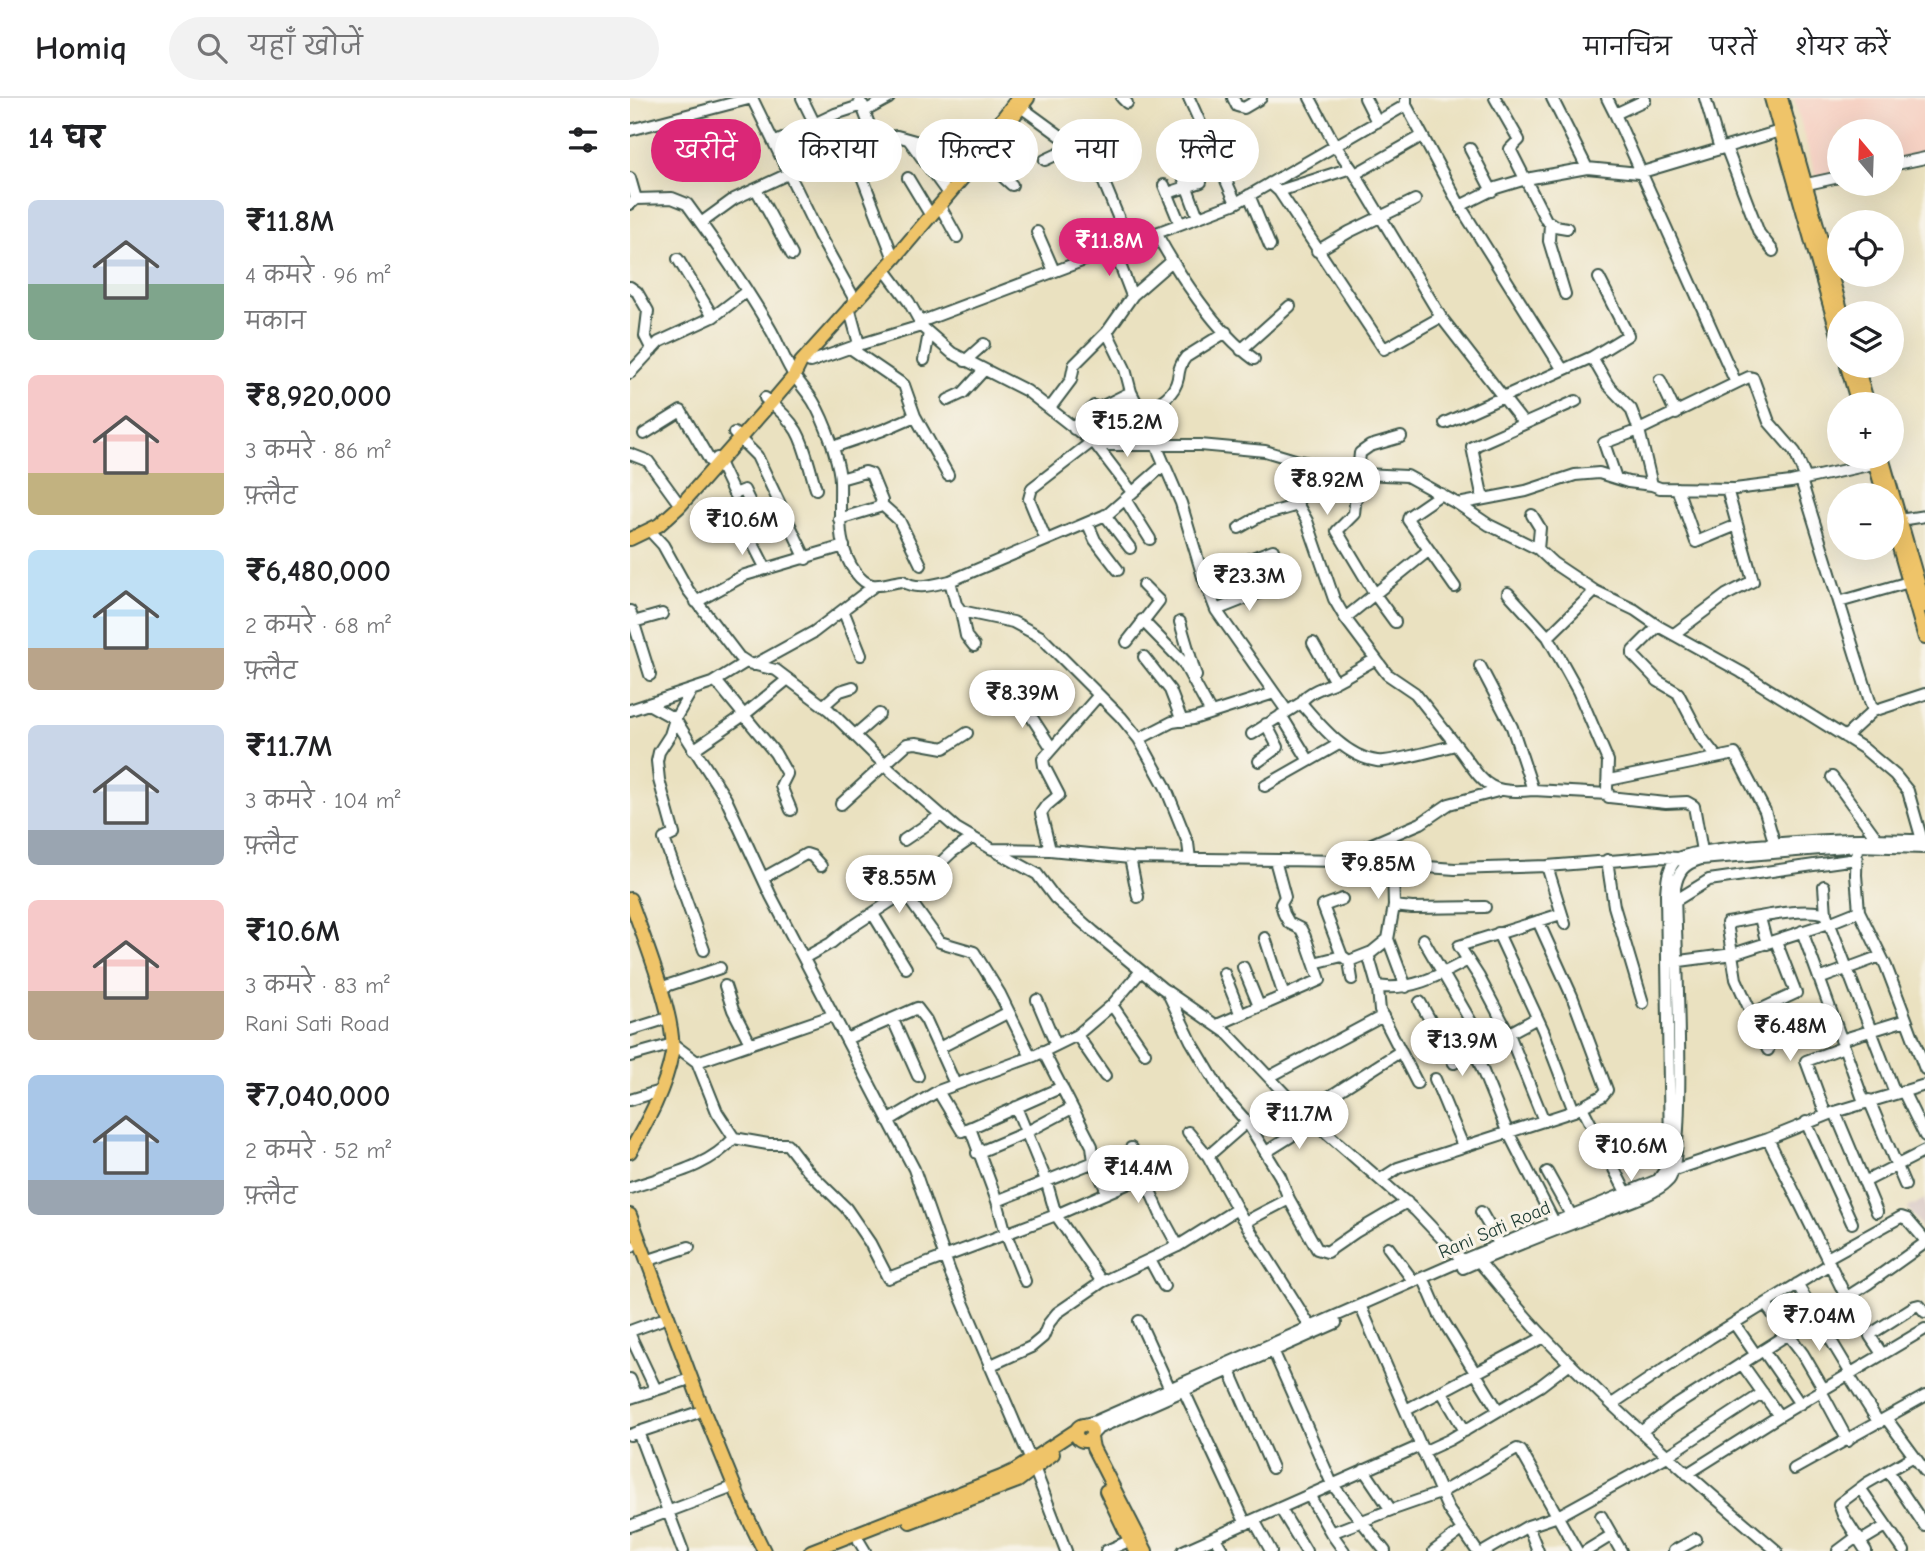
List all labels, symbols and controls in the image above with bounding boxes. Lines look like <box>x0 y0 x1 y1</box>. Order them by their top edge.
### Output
search box <box>169 17 659 80</box>
text: Homiq <box>35 29 127 67</box>
icon: search <box>193 29 231 67</box>
text: यहाँ खोजें <box>249 32 363 62</box>
text: मानचित्र <box>1584 33 1672 61</box>
text: परतें <box>1710 33 1757 61</box>
text: शेयर करें <box>1795 33 1890 61</box>
chip: खरीदें <box>651 119 761 182</box>
chip: किराया <box>775 119 902 182</box>
chip: फ़िल्टर <box>916 119 1038 182</box>
chip: नया <box>1052 119 1142 182</box>
chip: फ़्लैट <box>1156 119 1259 182</box>
north arrow <box>1827 119 1904 196</box>
map controls <box>1827 119 1904 560</box>
text: 14 घर <box>28 121 104 156</box>
icon: filters <box>564 121 602 159</box>
text: ₹11.8M <box>245 204 334 239</box>
button: locate <box>1827 210 1904 287</box>
pin: ₹11.8M <box>1052 218 1166 278</box>
text: ₹11.8M <box>1075 227 1143 254</box>
icon: home <box>84 228 168 312</box>
text: 4 कमरे · 96 m² <box>245 262 391 289</box>
button: layers <box>1827 301 1904 378</box>
text: मकान <box>245 308 306 335</box>
text: ₹8,920,000 <box>245 379 392 414</box>
button: + <box>1827 392 1904 469</box>
pin: ₹15.2M <box>1070 400 1184 459</box>
icon: home <box>84 403 168 487</box>
text: ₹15.2M <box>1091 408 1163 435</box>
text: 3 कमरे · 86 m² <box>245 437 391 464</box>
pin: ₹8.92M <box>1270 458 1384 517</box>
text: ₹8.92M <box>1290 466 1364 493</box>
text: फ़्लैट <box>245 483 297 510</box>
button: − <box>1827 483 1904 560</box>
pin: ₹10.6M <box>685 498 799 557</box>
text: ₹10.6M <box>706 506 778 533</box>
text: ₹6,480,000 <box>245 554 391 589</box>
pin: ₹23.3M <box>1192 554 1306 613</box>
text: ₹23.3M <box>1213 562 1285 589</box>
icon: home <box>84 578 168 662</box>
text: 2 कमरे · 68 m² <box>245 612 391 639</box>
text: फ़्लैट <box>245 658 297 685</box>
pin: ₹8.39M <box>965 670 1079 730</box>
text: ₹8.39M <box>985 679 1059 706</box>
text: ₹11.7M <box>245 729 332 764</box>
icon: home <box>84 753 168 837</box>
text: 3 कमरे · 104 m² <box>245 787 401 814</box>
text: फ़्लैट <box>245 833 297 860</box>
pin: ₹9.85M <box>1321 842 1435 901</box>
text: ₹9.85M <box>1341 850 1415 877</box>
pin: ₹8.55M <box>842 856 956 915</box>
text: ₹8.55M <box>862 864 936 891</box>
text: ₹10.6M <box>245 914 340 949</box>
icon: home <box>84 928 168 1012</box>
text: 3 कमरे · 83 m² <box>245 972 390 999</box>
pin: ₹6.48M <box>1733 1004 1847 1063</box>
text: Rani Sati Road <box>245 1010 390 1037</box>
text: ₹6.48M <box>1753 1012 1827 1039</box>
pin: ₹13.9M <box>1405 1018 1519 1078</box>
text: ₹13.9M <box>1427 1027 1497 1054</box>
text: ₹7,040,000 <box>245 1079 390 1114</box>
pin: ₹11.7M <box>1242 1091 1356 1151</box>
text: ₹11.7M <box>1266 1100 1332 1127</box>
icon: home <box>84 1103 168 1187</box>
pin: ₹10.6M <box>1574 1124 1688 1183</box>
text: ₹10.6M <box>1595 1132 1667 1159</box>
text: 2 कमरे · 52 m² <box>245 1137 391 1164</box>
pin: ₹14.4M <box>1081 1146 1195 1205</box>
text: ₹14.4M <box>1104 1154 1172 1181</box>
text: फ़्लैट <box>245 1183 297 1210</box>
street label: Rani Sati Road <box>1435 1196 1554 1263</box>
pin: ₹7.04M <box>1762 1294 1876 1353</box>
text: ₹7.04M <box>1783 1302 1855 1329</box>

